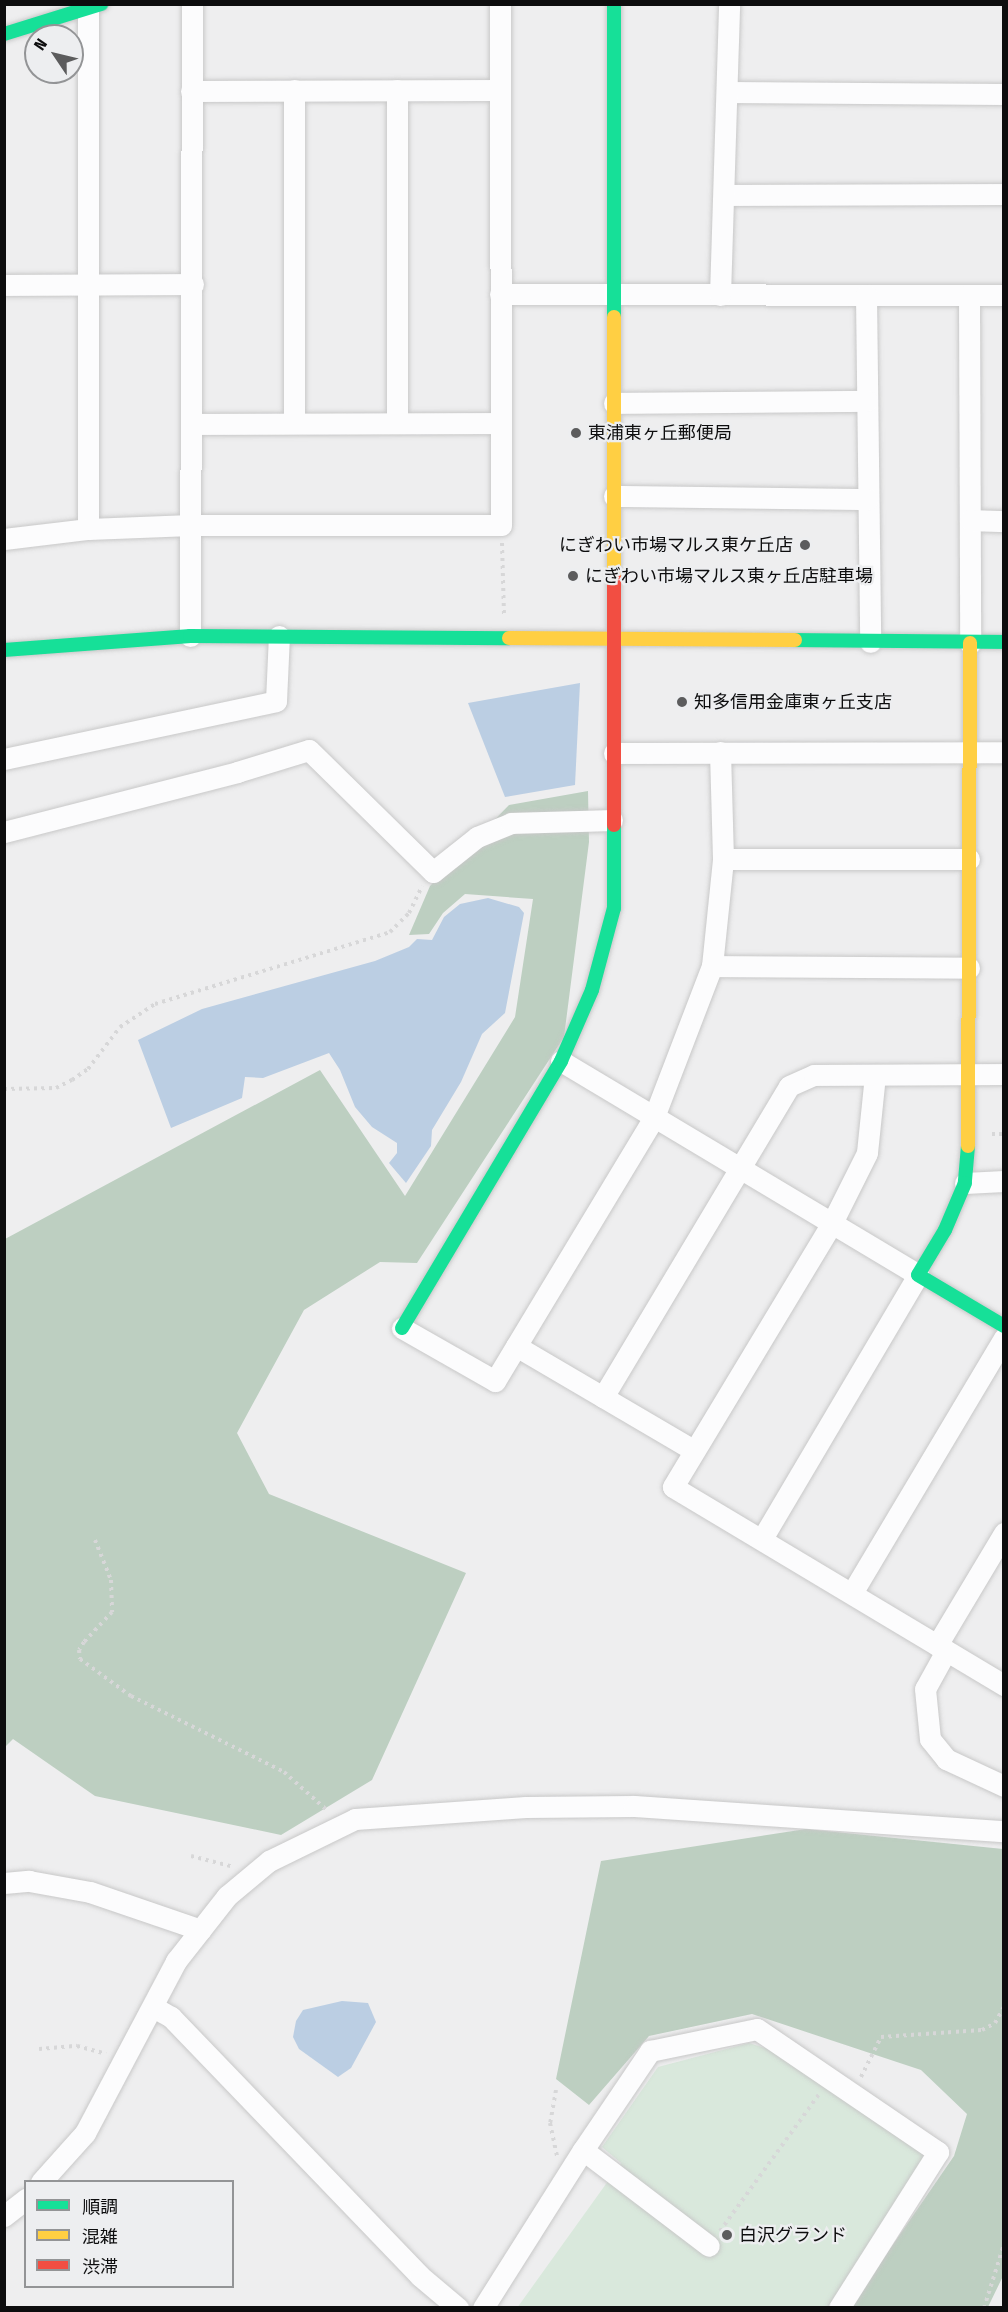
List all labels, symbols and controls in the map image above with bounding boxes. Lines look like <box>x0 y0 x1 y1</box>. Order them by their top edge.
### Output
north arrow <box>24 24 84 84</box>
text: N <box>30 35 51 54</box>
place label: 東浦東ヶ丘郵便局 <box>588 422 732 444</box>
marker: 東浦東ヶ丘郵便局 <box>569 426 583 440</box>
place label: にぎわい市場マルス東ケ丘店 <box>559 534 793 556</box>
marker: にぎわい市場マルス東ケ丘店 <box>798 538 812 552</box>
place label: にぎわい市場マルス東ヶ丘店駐車場 <box>585 565 873 587</box>
marker: にぎわい市場マルス東ヶ丘店駐車場 <box>566 569 580 583</box>
place label: 知多信用金庫東ヶ丘支店 <box>694 691 892 713</box>
marker: 知多信用金庫東ヶ丘支店 <box>675 695 689 709</box>
legend <box>24 2180 234 2288</box>
text: 順調 <box>82 2196 118 2218</box>
place label: 白沢グランド <box>739 2224 847 2246</box>
text: 混雑 <box>82 2226 118 2248</box>
marker: 白沢グランド <box>720 2228 734 2242</box>
text: 渋滞 <box>82 2256 118 2278</box>

